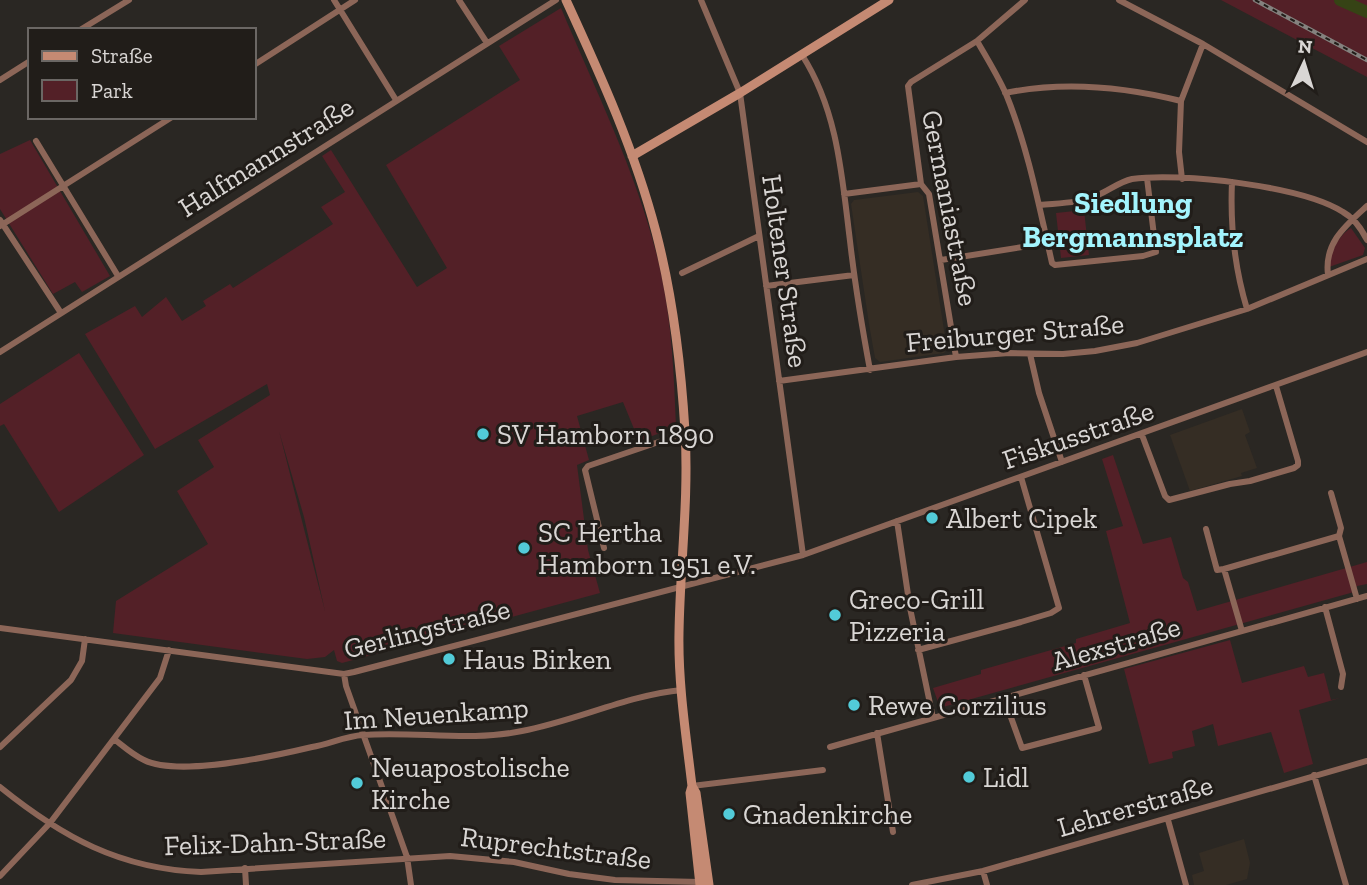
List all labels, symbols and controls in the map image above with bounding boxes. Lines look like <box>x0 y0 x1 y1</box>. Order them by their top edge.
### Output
legend <box>28 28 256 119</box>
north arrow <box>1269 28 1339 98</box>
text: N <box>1297 35 1313 59</box>
text: Straße <box>91 43 153 68</box>
text: Park <box>91 78 133 103</box>
street label: Halfmannstraße <box>172 90 360 224</box>
street label: Germaniastraße <box>915 107 985 309</box>
street label: Holtener Straße <box>755 172 815 370</box>
district label: Siedlung Bergmannsplatz <box>1022 185 1244 255</box>
street label: Freiburger Straße <box>904 307 1126 359</box>
street label: Fiskusstraße <box>998 394 1158 476</box>
place label: SV Hamborn 1890 <box>497 418 714 451</box>
marker: SV Hamborn 1890 <box>475 426 491 442</box>
place label: Albert Cipek <box>946 502 1098 535</box>
marker: Albert Cipek <box>924 510 940 526</box>
place label: SC Hertha Hamborn 1951 e.V. <box>538 516 756 581</box>
marker: SC Hertha Hamborn 1951 e.V. <box>516 540 532 556</box>
place label: Greco-Grill Pizzeria <box>849 583 984 648</box>
street label: Gerlingstraße <box>340 592 514 666</box>
marker: Greco-Grill Pizzeria <box>827 607 843 623</box>
street label: Alexstraße <box>1048 610 1184 678</box>
place label: Haus Birken <box>463 643 611 676</box>
marker: Haus Birken <box>441 651 457 667</box>
place label: Rewe Corzilius <box>868 689 1047 722</box>
street label: Im Neuenkamp <box>342 691 530 737</box>
marker: Rewe Corzilius <box>846 697 862 713</box>
place label: Neuapostolische Kirche <box>371 751 570 816</box>
place label: Lidl <box>983 761 1029 794</box>
street label: Lehrerstraße <box>1053 768 1217 844</box>
marker: Lidl <box>961 769 977 785</box>
marker: Neuapostolische Kirche <box>349 775 365 791</box>
place label: Gnadenkirche <box>743 798 912 831</box>
marker: Gnadenkirche <box>721 806 737 822</box>
street label: Ruprechtstraße <box>459 820 653 876</box>
street label: Felix-Dahn-Straße <box>163 822 387 862</box>

